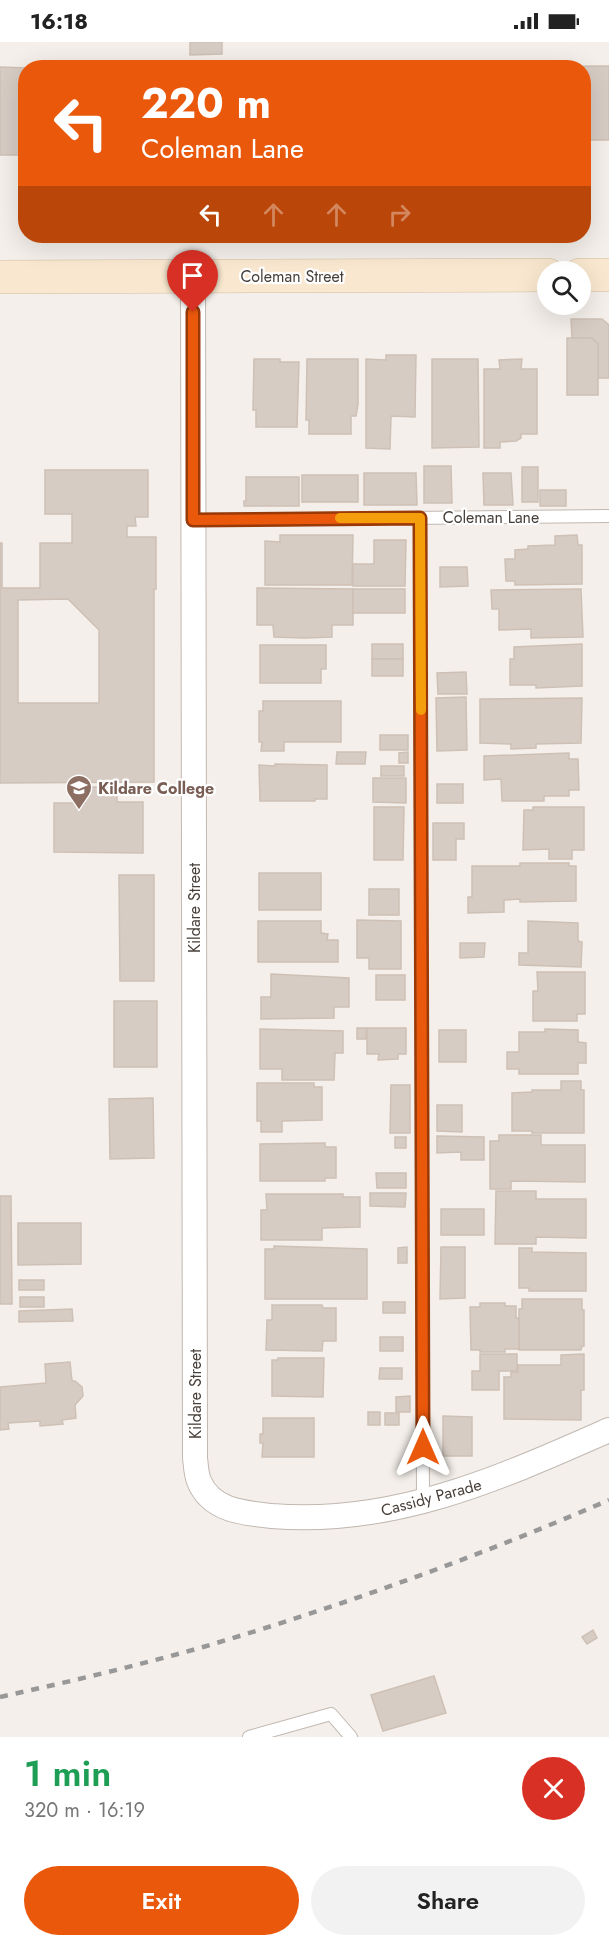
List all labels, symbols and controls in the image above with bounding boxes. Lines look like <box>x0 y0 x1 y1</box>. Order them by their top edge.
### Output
text: 16:18 <box>30 5 88 37</box>
text: 220 m <box>141 73 271 134</box>
icon: left <box>42 84 120 162</box>
text: Coleman Lane <box>141 129 304 168</box>
icon: left <box>194 198 227 231</box>
icon: ahead <box>257 198 290 231</box>
icon: ahead <box>320 198 353 231</box>
icon: right <box>383 198 416 231</box>
pin <box>167 250 218 312</box>
icon: arrive <box>176 259 209 292</box>
map controls <box>537 261 591 315</box>
button: search <box>537 261 591 315</box>
street label: Coleman Street <box>240 265 344 288</box>
street label: Coleman Lane <box>443 506 539 529</box>
school or university icon: Kildare College <box>64 773 94 811</box>
place label: Kildare College <box>98 777 214 800</box>
street label: Kildare Street <box>183 863 206 953</box>
street label: Kildare Street <box>184 1349 207 1439</box>
position arrow <box>391 1415 455 1479</box>
street label: Cassidy Parade <box>378 1473 484 1522</box>
text: 1 min <box>24 1747 111 1799</box>
button: close <box>522 1757 585 1820</box>
text: 320 m · 16:19 <box>24 1796 145 1825</box>
button: Exit <box>24 1866 299 1935</box>
button: Share <box>311 1866 585 1935</box>

